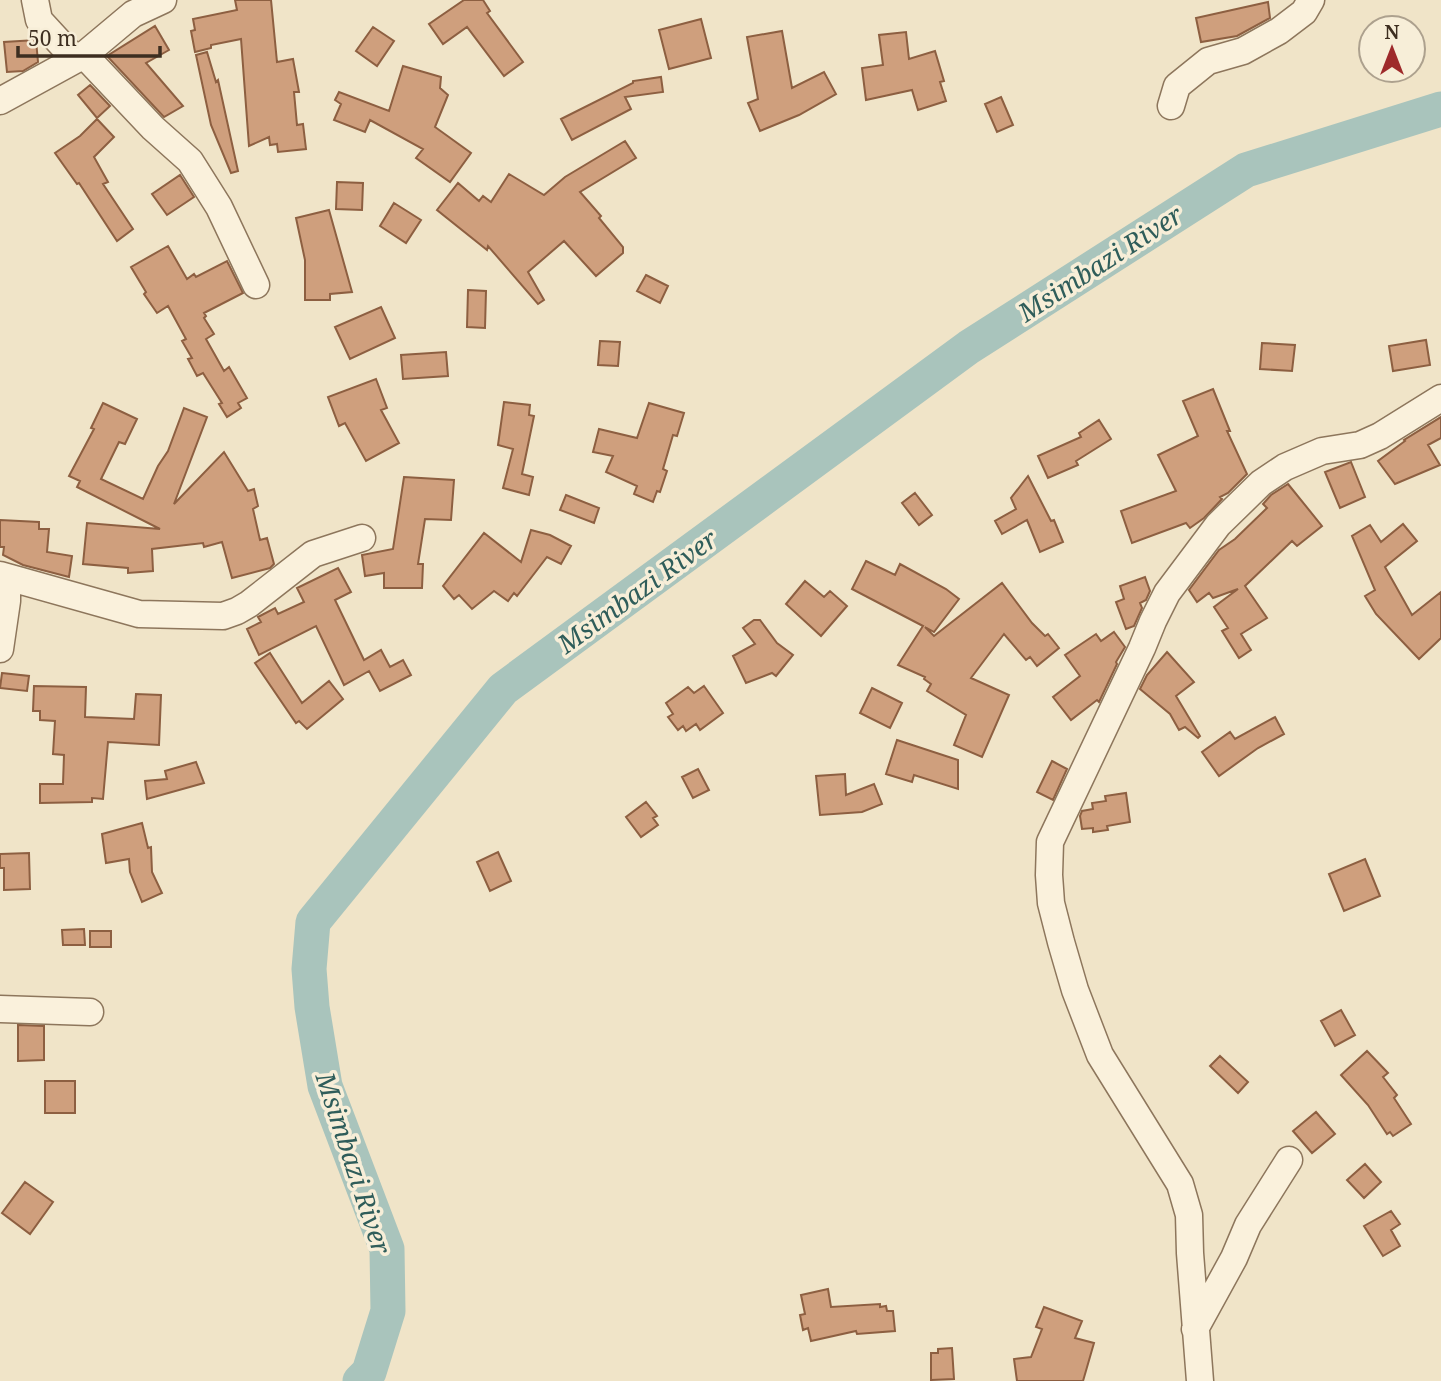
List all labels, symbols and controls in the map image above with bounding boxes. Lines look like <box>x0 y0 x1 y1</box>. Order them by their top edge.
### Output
scale bar <box>18 14 159 58</box>
north arrow <box>1357 14 1427 84</box>
text: N <box>1385 19 1400 45</box>
text: 50 m <box>28 24 77 52</box>
water label: Msimbazi River <box>1010 196 1190 330</box>
water label: Msimbazi River <box>549 520 725 662</box>
water label: Msimbazi River <box>307 1066 401 1259</box>

